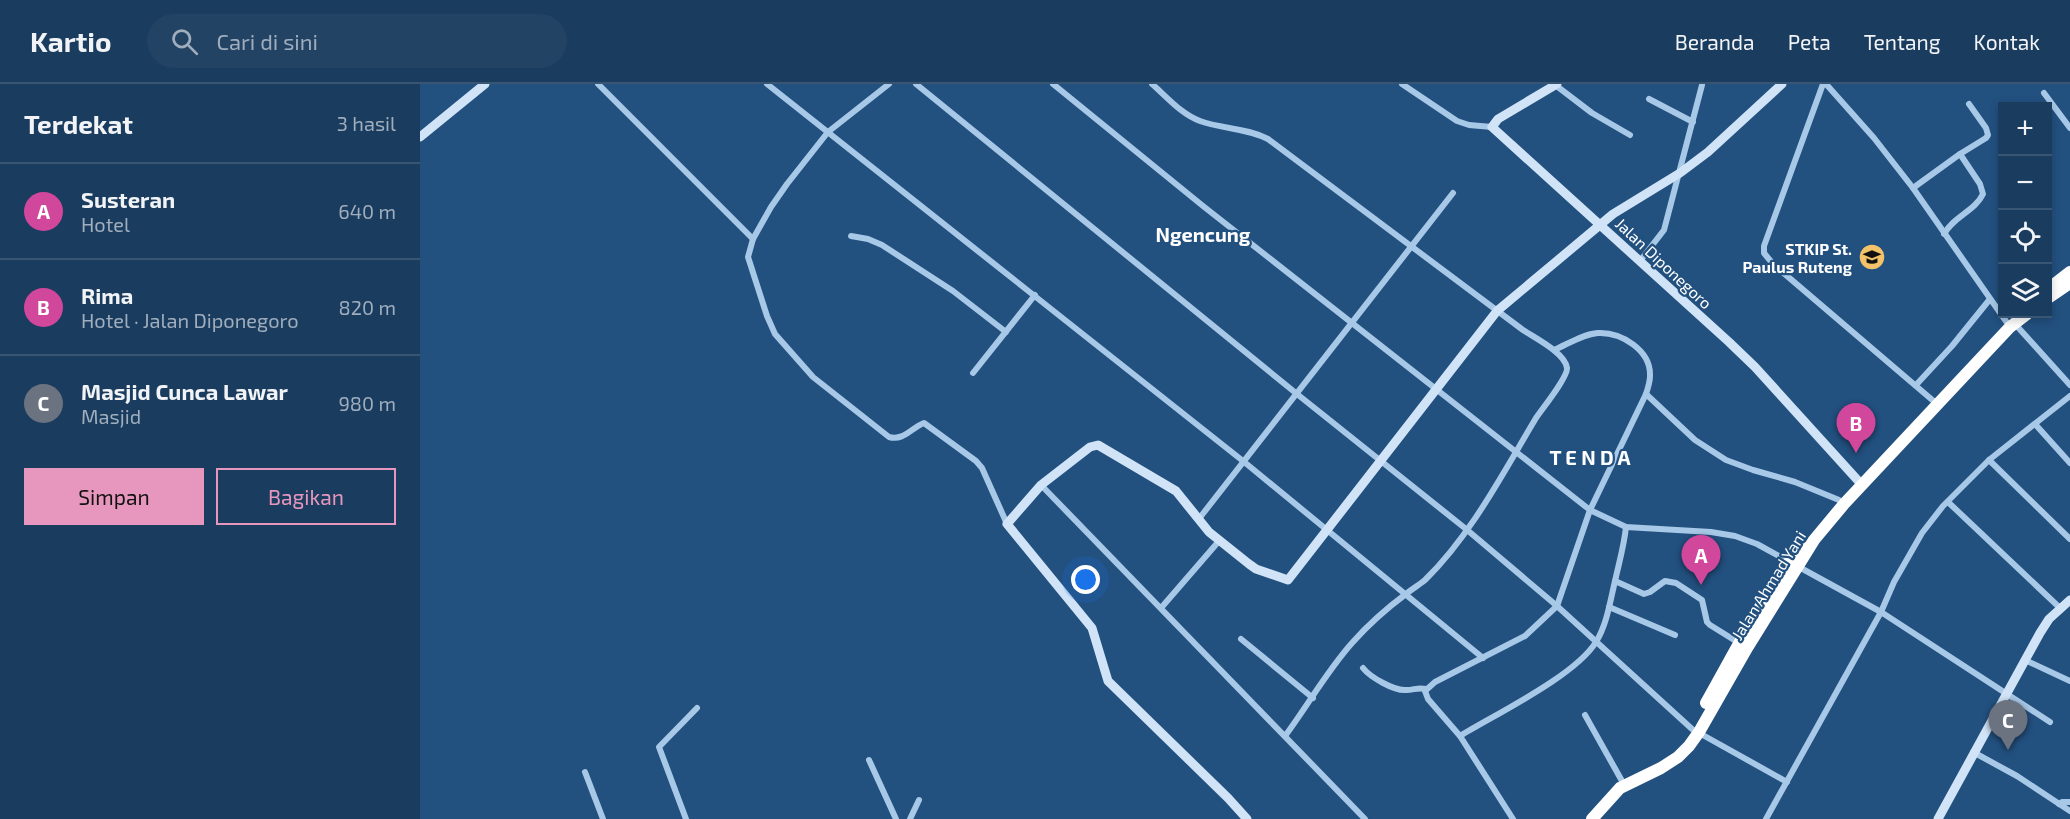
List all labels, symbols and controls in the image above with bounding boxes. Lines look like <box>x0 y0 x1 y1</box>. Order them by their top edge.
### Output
search box <box>147 14 567 68</box>
text: Kartio <box>30 24 111 58</box>
icon: search <box>168 25 201 58</box>
text: Cari di sini <box>216 28 318 54</box>
text: Beranda <box>1675 29 1755 54</box>
text: Peta <box>1788 29 1831 54</box>
text: Tentang <box>1864 29 1941 54</box>
text: Kontak <box>1974 29 2040 54</box>
map controls <box>1998 102 2052 318</box>
button: + <box>1998 102 2052 156</box>
text: Terdekat <box>24 108 133 139</box>
text: 3 hasil <box>337 111 396 135</box>
button: − <box>1998 156 2052 210</box>
text: Susteran <box>81 186 175 212</box>
text: A <box>37 199 50 223</box>
text: 640 m <box>338 199 396 223</box>
button: locate <box>1998 210 2052 264</box>
text: Hotel <box>81 212 130 236</box>
street label: Jalan Diponegoro <box>1612 214 1716 312</box>
district label: Ngencung <box>1156 222 1251 246</box>
place label: STKIP St. Paulus Ruteng <box>1743 239 1853 276</box>
school or university icon: STKIP St. Paulus Ruteng <box>1857 242 1887 272</box>
button: layers <box>1998 264 2052 318</box>
text: Rima <box>81 282 133 308</box>
text: B <box>37 295 50 319</box>
text: 820 m <box>339 295 396 319</box>
text: Hotel · Jalan Diponegoro <box>81 308 299 332</box>
text: Masjid Cunca Lawar <box>81 378 288 404</box>
text: C <box>38 391 49 415</box>
text: 980 m <box>338 391 396 415</box>
text: Masjid <box>81 404 141 428</box>
pin: B <box>1836 404 1876 453</box>
district label: T E N D A <box>1549 445 1631 469</box>
button: Simpan <box>24 468 204 525</box>
button: Bagikan <box>216 468 396 525</box>
street label: Jalan Ahmad Yani <box>1727 527 1809 643</box>
pin: A <box>1682 536 1720 585</box>
your location <box>1071 565 1100 594</box>
pin: C <box>1988 700 2028 750</box>

